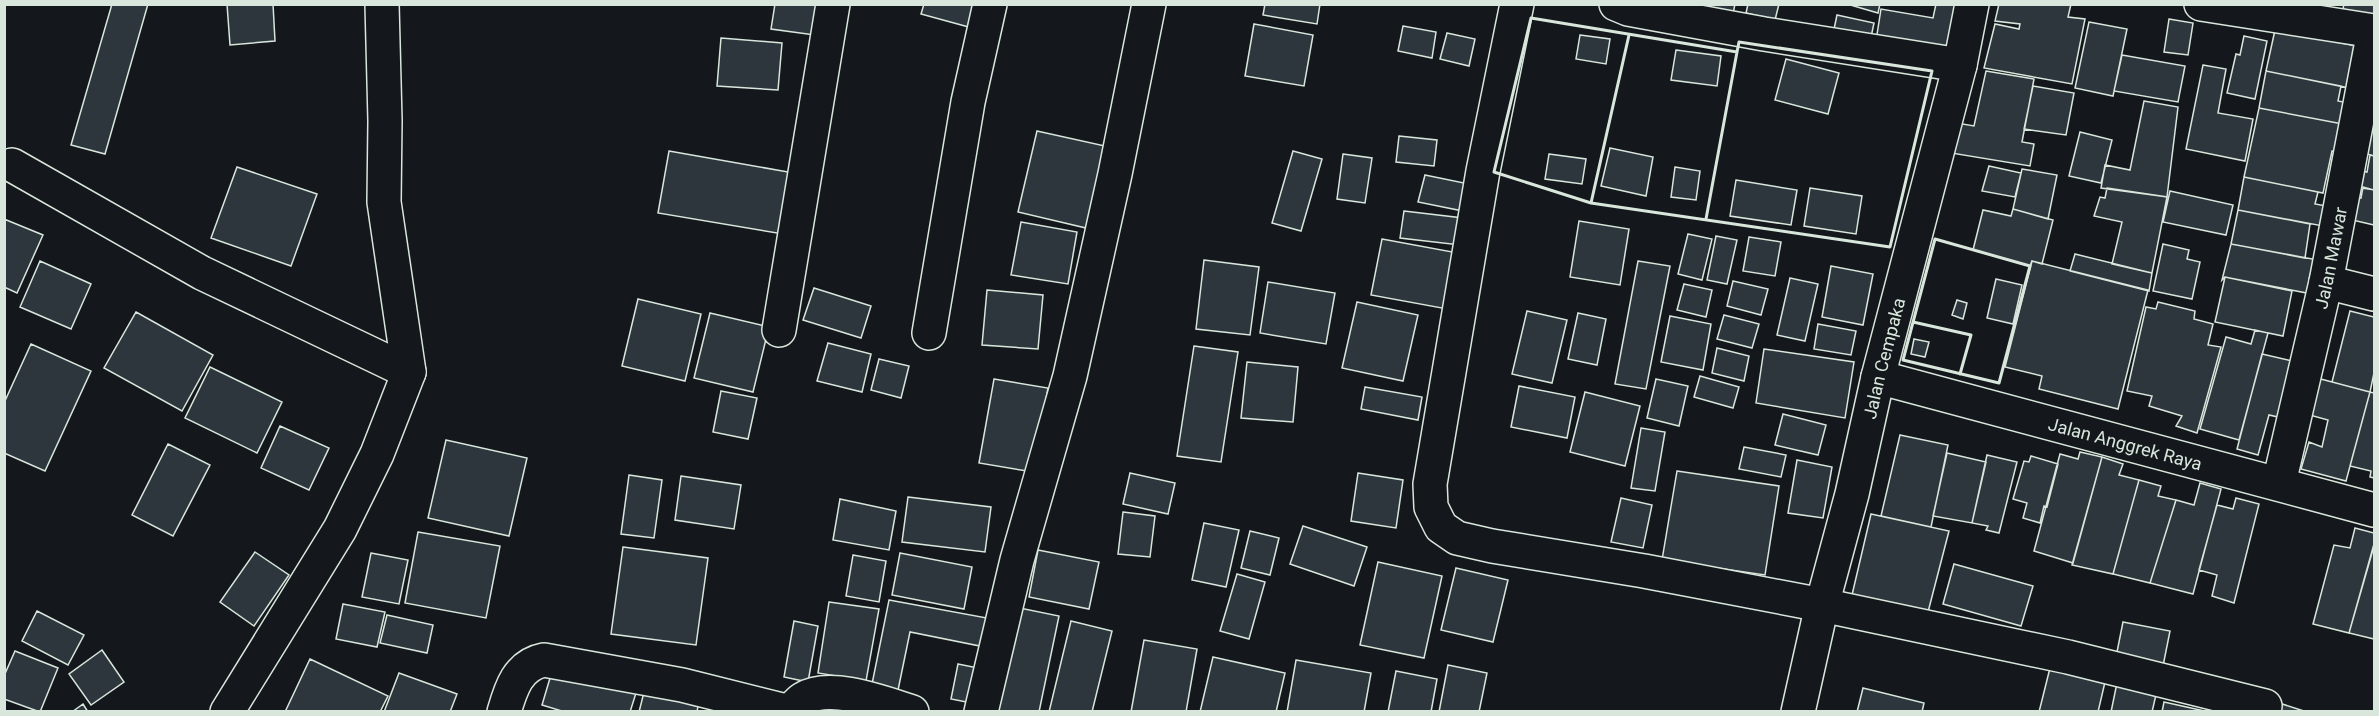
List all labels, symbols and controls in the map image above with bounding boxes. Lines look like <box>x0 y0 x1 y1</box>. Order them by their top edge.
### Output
street label: Jalan Mawar <box>2310 205 2351 311</box>
street label: Jalan Cempaka <box>1859 295 1909 421</box>
street label: Jalan Anggrek Raya <box>2046 413 2204 474</box>

